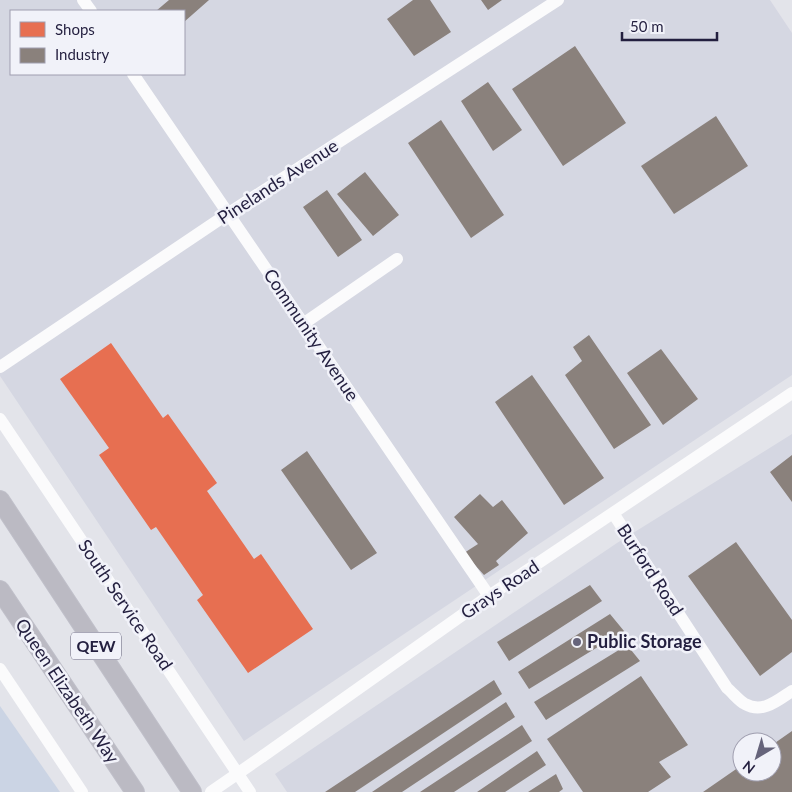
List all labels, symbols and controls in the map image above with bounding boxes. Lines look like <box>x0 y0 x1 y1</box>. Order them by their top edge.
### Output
legend <box>10 10 185 75</box>
scale bar <box>622 10 717 42</box>
text: 50 m <box>630 17 664 35</box>
text: Shops <box>55 20 95 38</box>
text: Industry <box>55 45 110 63</box>
street label: Pinelands Avenue <box>213 134 342 228</box>
street label: Community Avenue <box>259 264 364 405</box>
street label: Burford Road <box>613 519 689 620</box>
street label: South Service Road <box>74 535 178 674</box>
street label: Grays Road <box>456 555 543 623</box>
street label: Queen Elizabeth Way <box>11 614 125 768</box>
place label: Public Storage <box>587 630 702 652</box>
road number: QEW <box>71 632 121 659</box>
marker: Public Storage <box>571 636 583 648</box>
north arrow <box>732 732 782 782</box>
text: N <box>739 758 758 778</box>

